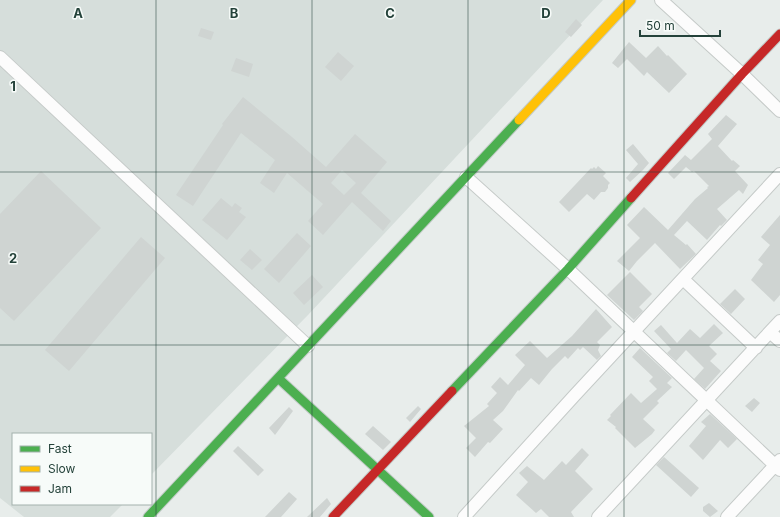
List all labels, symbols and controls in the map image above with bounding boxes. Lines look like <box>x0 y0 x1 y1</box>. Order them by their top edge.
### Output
text: A <box>73 5 83 21</box>
text: B <box>230 5 239 21</box>
text: C <box>385 5 395 21</box>
text: D <box>541 5 551 21</box>
scale bar <box>640 12 720 38</box>
text: 50 m <box>646 18 675 33</box>
text: 1 <box>10 78 16 94</box>
text: 2 <box>9 250 17 266</box>
legend <box>12 433 152 505</box>
text: Fast <box>48 441 72 456</box>
text: Slow <box>48 461 76 476</box>
text: Jam <box>48 481 72 496</box>

